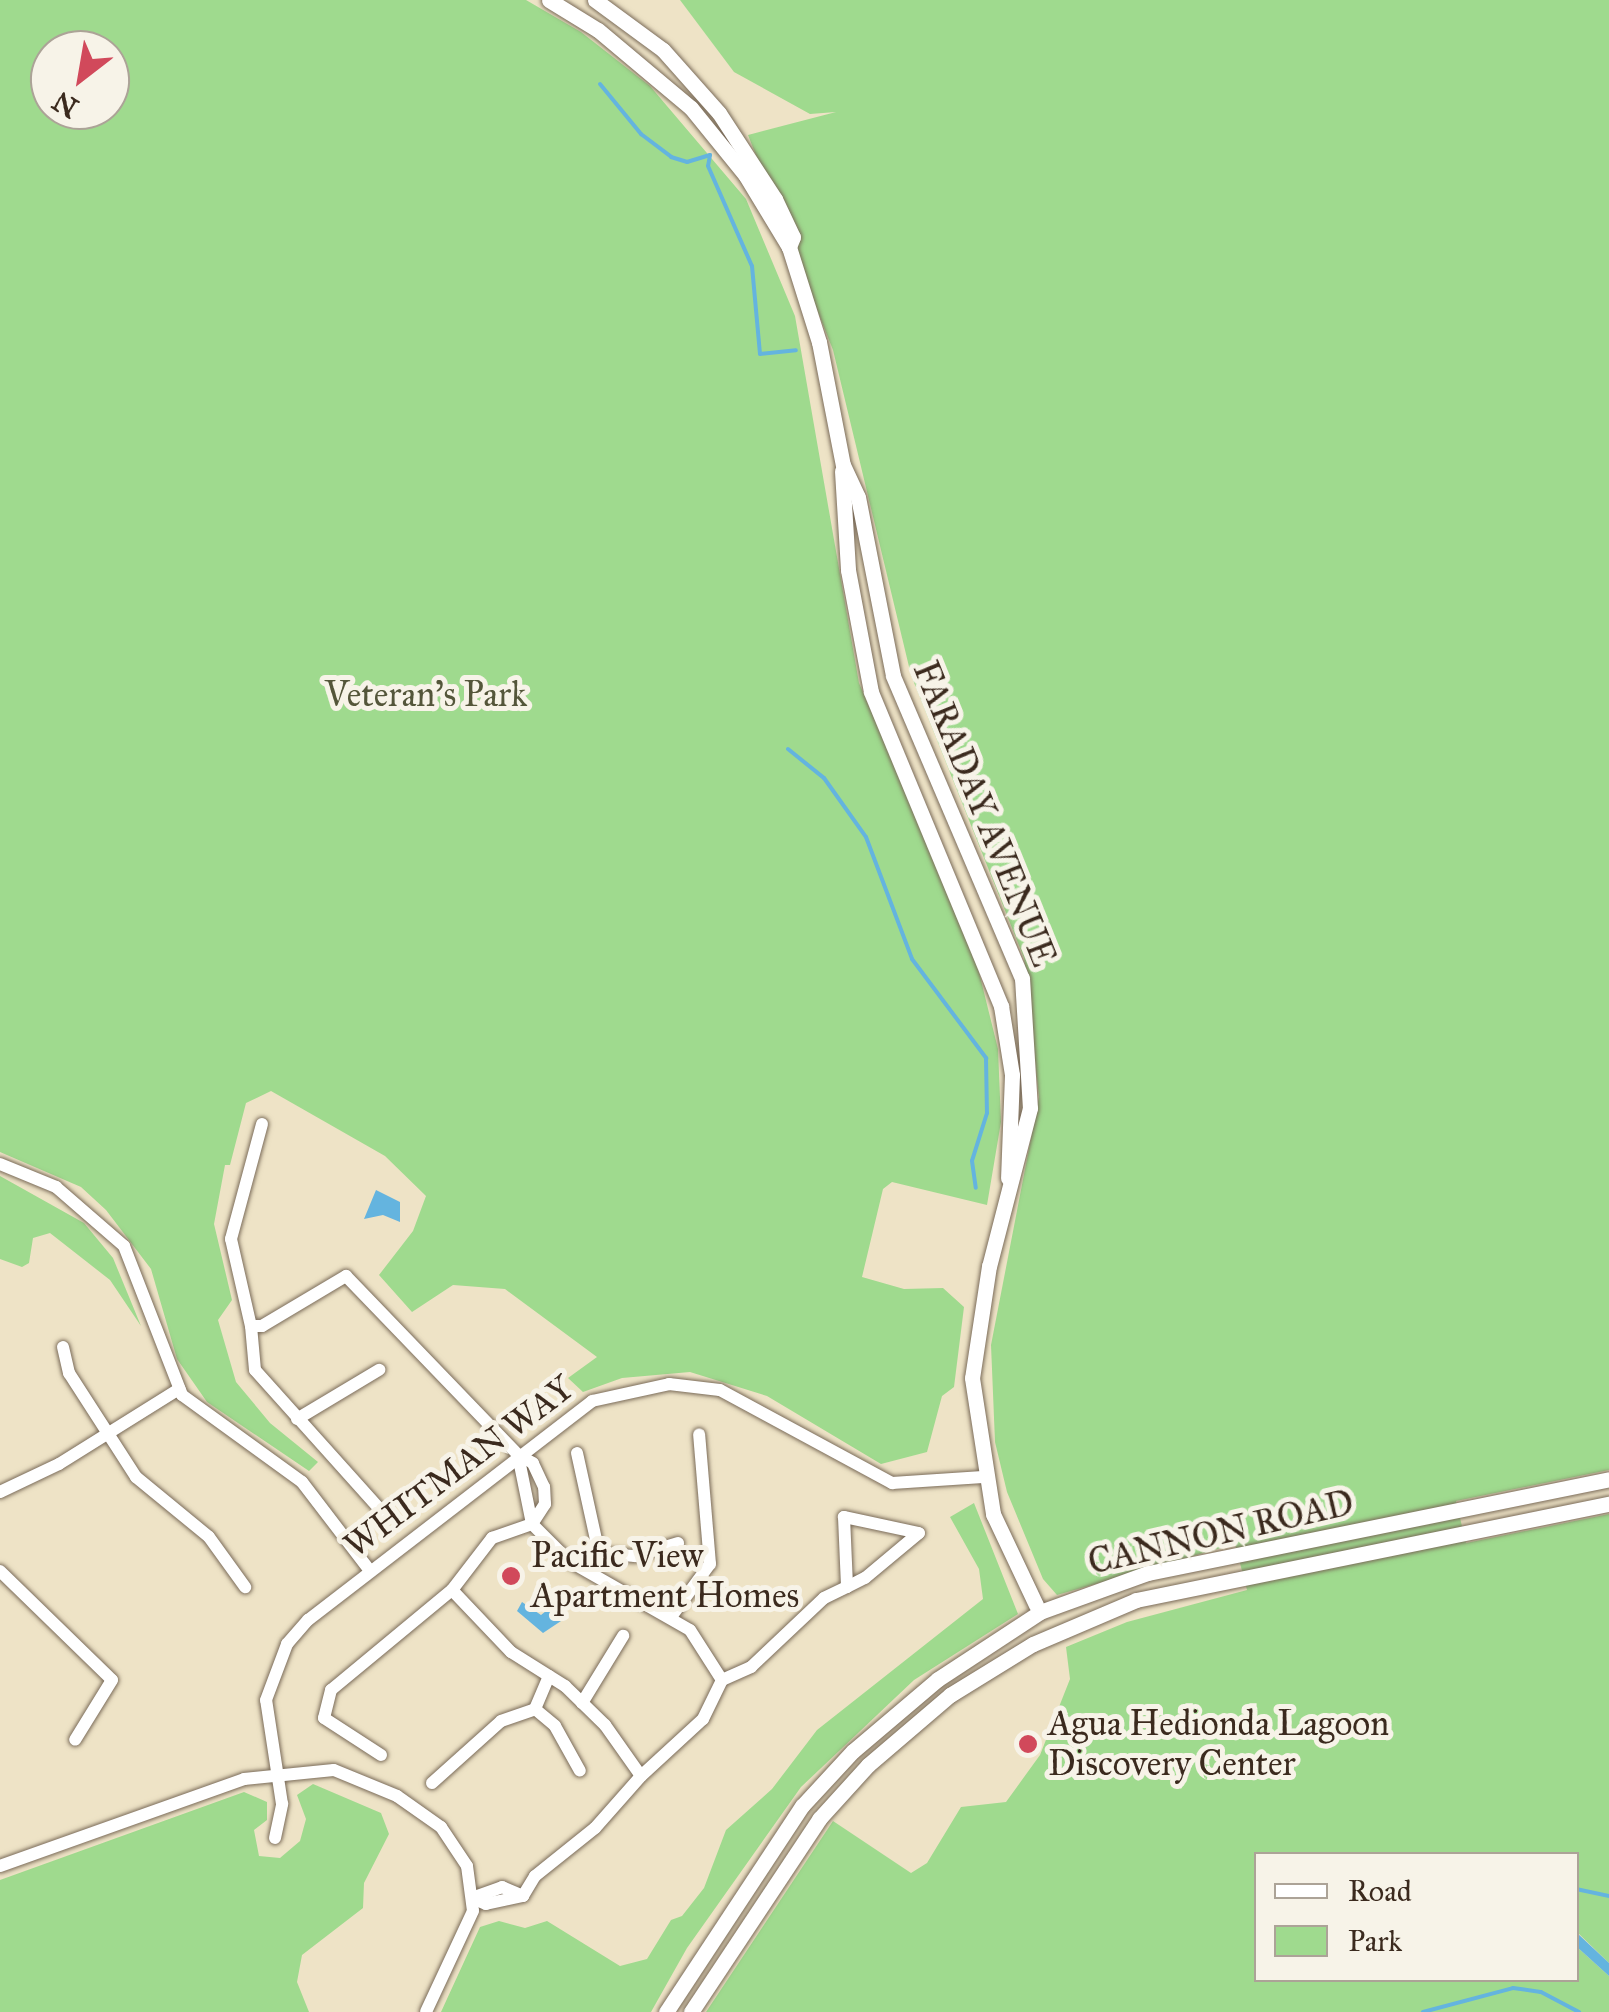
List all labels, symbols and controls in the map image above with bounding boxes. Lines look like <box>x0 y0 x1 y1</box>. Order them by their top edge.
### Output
north arrow <box>30 30 130 130</box>
text: N <box>46 83 85 126</box>
street label: FARADAY AVENUE <box>904 655 1064 973</box>
park label: Veteran's Park <box>325 674 527 716</box>
street label: WHITMAN WAY <box>336 1367 582 1567</box>
street label: CANNON ROAD <box>1084 1482 1358 1584</box>
place label: Pacific View Apartment Homes <box>531 1535 799 1617</box>
marker: Pacific View Apartment Homes <box>500 1565 522 1587</box>
place label: Agua Hedionda Lagoon Discovery Center <box>1048 1703 1389 1785</box>
marker: Agua Hedionda Lagoon Discovery Center <box>1017 1733 1039 1755</box>
legend <box>1254 1852 1579 1982</box>
text: Road <box>1348 1873 1412 1909</box>
text: Park <box>1348 1923 1402 1959</box>

